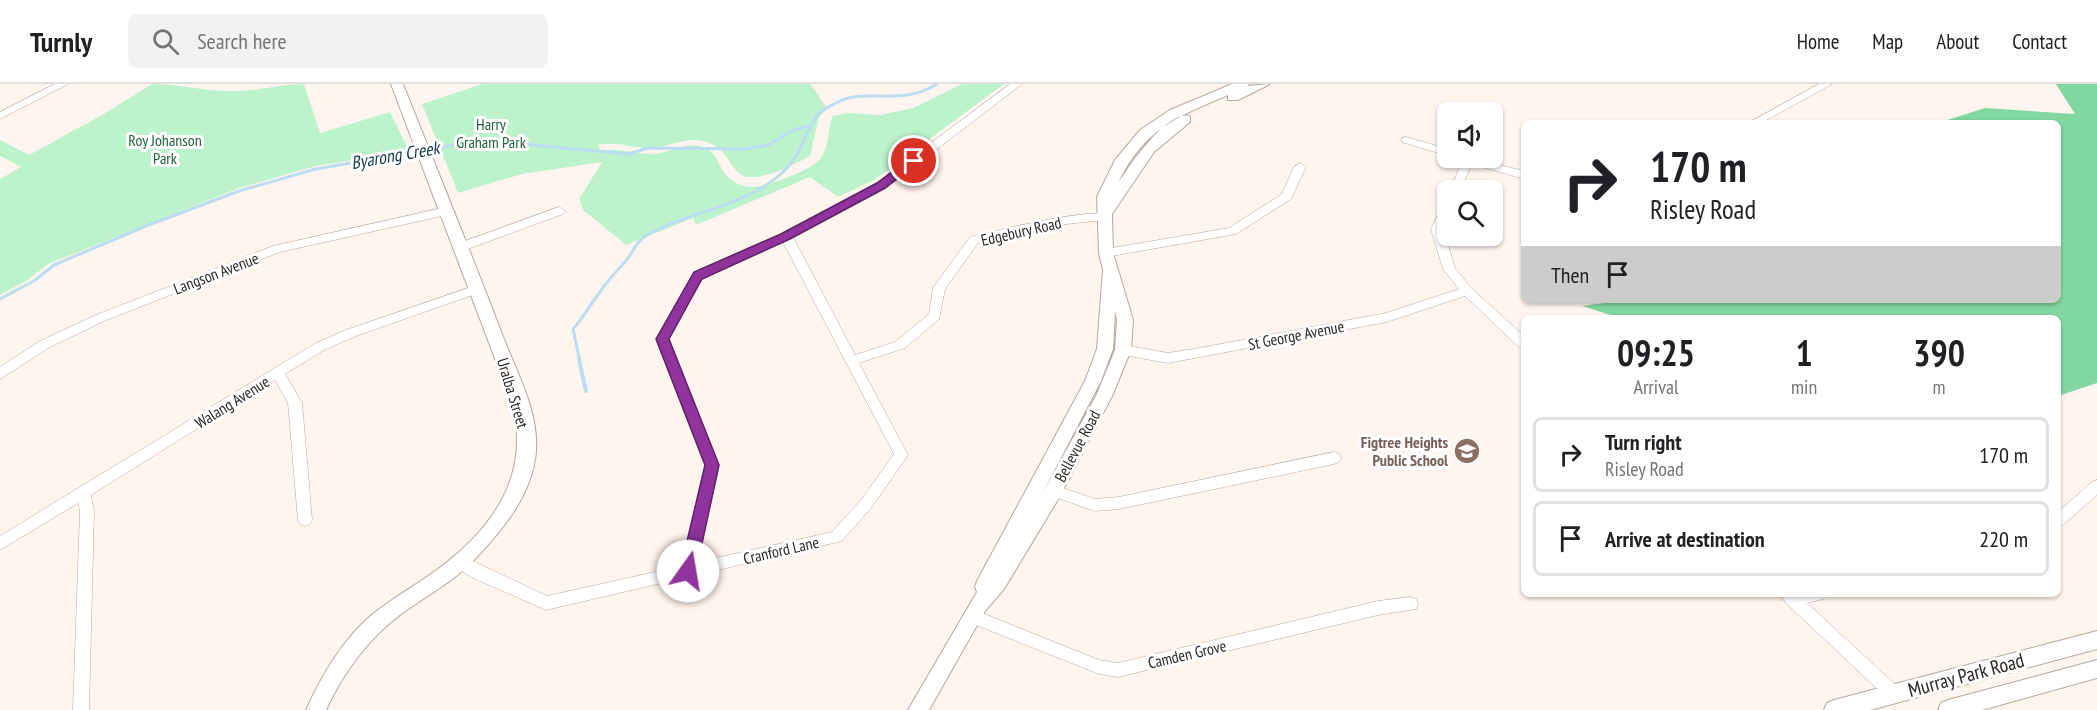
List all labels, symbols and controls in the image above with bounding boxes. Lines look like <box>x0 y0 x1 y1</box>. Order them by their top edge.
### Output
search box <box>128 14 548 68</box>
text: Turnly <box>30 23 92 60</box>
icon: search <box>149 25 182 58</box>
text: Search here <box>197 27 287 55</box>
text: Home <box>1797 28 1839 55</box>
text: Map <box>1872 28 1903 55</box>
text: About <box>1936 28 1979 55</box>
text: Contact <box>2012 28 2067 55</box>
map controls <box>1437 102 1503 246</box>
button: sound <box>1437 102 1503 168</box>
park label: Harry Graham Park <box>456 114 527 152</box>
park label: Roy Johanson Park <box>128 130 202 168</box>
pin <box>888 135 939 186</box>
water label: Byarong Creek <box>349 136 443 174</box>
text: 170 m <box>1650 139 1747 194</box>
icon: arrive <box>897 144 930 177</box>
icon: right <box>1551 144 1629 222</box>
button: search <box>1437 180 1503 246</box>
text: Risley Road <box>1650 192 1756 226</box>
street label: Edgebury Road <box>979 212 1063 250</box>
street label: Langson Avenue <box>171 248 261 298</box>
icon: arrive <box>1601 258 1634 291</box>
text: Then <box>1551 261 1589 289</box>
street label: St George Avenue <box>1246 316 1346 354</box>
text: 09:25 <box>1617 329 1695 376</box>
text: 1 <box>1795 329 1813 376</box>
text: 390 <box>1913 329 1965 376</box>
street label: Uralba Street <box>493 355 533 431</box>
street label: Walang Avenue <box>191 371 273 433</box>
text: Arrival <box>1633 374 1679 400</box>
text: min <box>1791 374 1817 400</box>
text: m <box>1933 374 1946 400</box>
street label: Bellevue Road <box>1050 407 1104 485</box>
text: Turn right <box>1605 428 1682 456</box>
place label: Figtree Heights Public School <box>1361 432 1448 470</box>
school or university icon: Figtree Heights Public School <box>1452 436 1482 466</box>
icon: right <box>1554 438 1587 471</box>
text: 170 m <box>1979 441 2028 469</box>
text: Risley Road <box>1605 456 1684 482</box>
icon: arrive <box>1554 522 1587 555</box>
text: Arrive at destination <box>1605 525 1765 553</box>
text: 220 m <box>1979 525 2028 553</box>
street label: Cranford Lane <box>741 532 821 568</box>
position arrow <box>656 539 720 603</box>
street label: Camden Grove <box>1146 635 1228 673</box>
street label: Murray Park Road <box>1905 647 2027 703</box>

